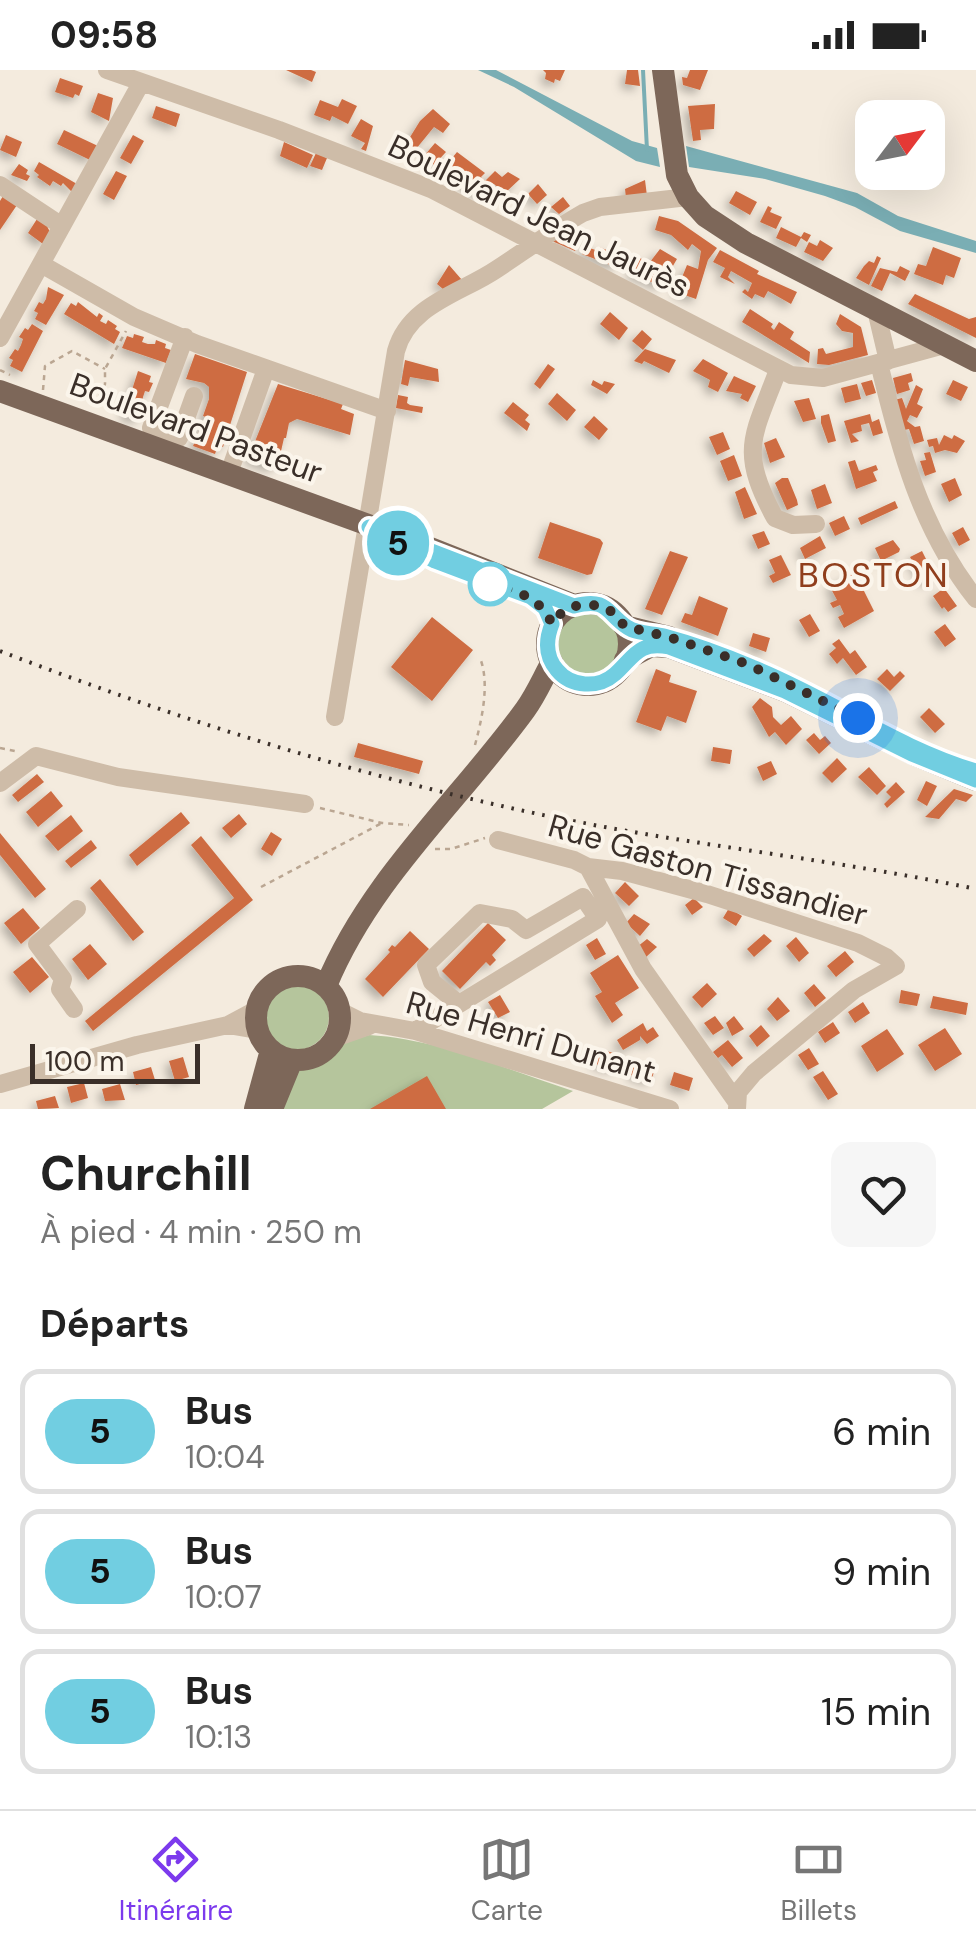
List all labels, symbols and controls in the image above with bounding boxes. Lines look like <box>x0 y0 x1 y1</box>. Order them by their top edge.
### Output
text: 09:58 <box>50 10 158 60</box>
north arrow <box>855 100 945 190</box>
map controls <box>855 100 945 190</box>
street label: Boulevard Jean Jaurès <box>381 125 697 307</box>
street label: Boulevard Pasteur <box>64 363 328 493</box>
line badge: 5 <box>366 510 430 576</box>
text: 5 <box>387 520 409 566</box>
district label: BOSTON <box>798 552 950 598</box>
unlabelled marker <box>469 563 511 605</box>
your location <box>833 693 883 743</box>
street label: Rue Gaston Tissandier <box>543 804 873 936</box>
street label: Rue Henri Dunant <box>401 981 661 1093</box>
scale bar <box>30 1039 200 1084</box>
text: 100 m <box>45 1043 124 1080</box>
text: Churchill <box>40 1142 252 1205</box>
button: heart <box>831 1142 936 1247</box>
text: À pied · 4 min · 250 m <box>40 1211 362 1253</box>
text: Départs <box>40 1299 189 1349</box>
text: Bus <box>185 1386 253 1436</box>
text: 6 min <box>832 1407 931 1457</box>
text: 5 <box>89 1408 111 1454</box>
text: 10:04 <box>185 1436 265 1478</box>
text: Bus <box>185 1526 253 1576</box>
text: 9 min <box>832 1547 931 1597</box>
text: 5 <box>89 1548 111 1594</box>
text: 10:07 <box>185 1576 262 1618</box>
text: Bus <box>185 1666 253 1716</box>
text: 15 min <box>821 1687 931 1737</box>
text: 5 <box>89 1688 111 1734</box>
text: 10:13 <box>185 1716 252 1758</box>
tab: Itinéraire <box>119 1832 233 1929</box>
tab: Carte <box>471 1832 543 1929</box>
tab: Billets <box>781 1832 857 1929</box>

